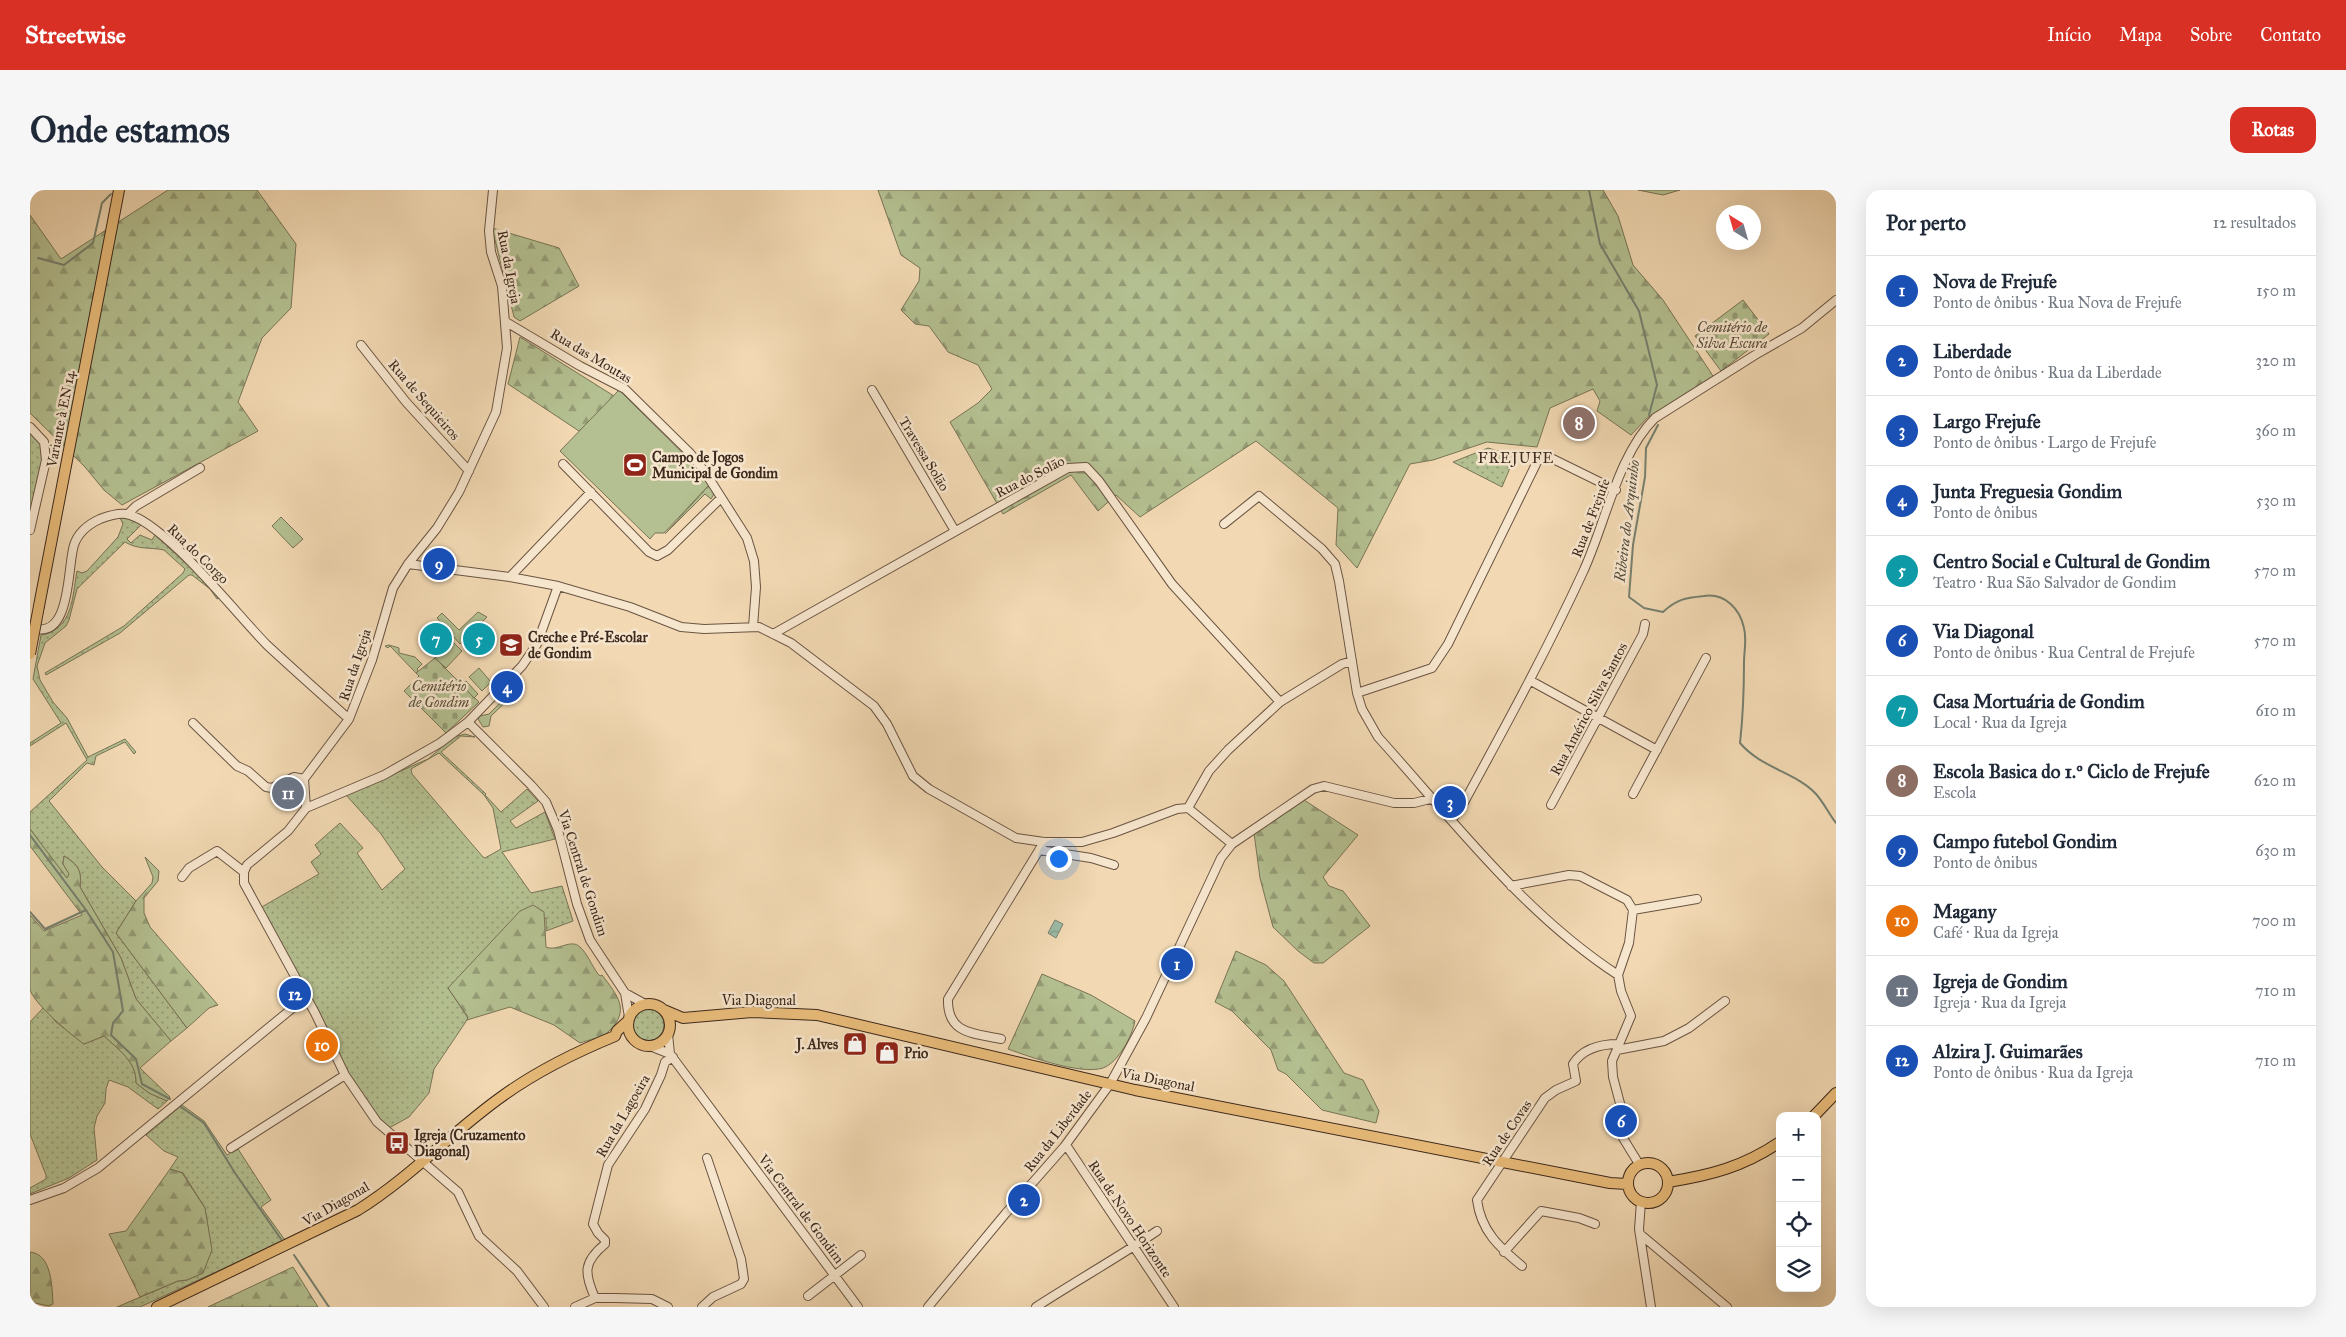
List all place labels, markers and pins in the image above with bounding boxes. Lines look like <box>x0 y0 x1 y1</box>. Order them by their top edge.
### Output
pin: 8 <box>1563 404 1595 442</box>
place label: Campo de Jogos Municipal de Gondim <box>652 449 778 483</box>
sports icon: Campo de Jogos Municipal de Gondim <box>622 452 648 478</box>
pin: 9 <box>423 545 455 583</box>
pin: 7 <box>420 620 452 658</box>
pin: 5 <box>463 620 495 658</box>
place label: Creche e Pré-Escolar de Gondim <box>528 629 648 662</box>
school or university icon: Creche e Pré-Escolar de Gondim <box>498 632 524 658</box>
pin: 4 <box>491 668 523 706</box>
pin: 11 <box>272 774 304 812</box>
pin: 3 <box>1434 783 1466 821</box>
pin: 1 <box>1161 945 1193 983</box>
pin: 12 <box>279 975 311 1013</box>
pin: 10 <box>306 1026 338 1064</box>
shop icon: J. Alves <box>842 1031 868 1057</box>
place label: J. Alves <box>794 1036 838 1054</box>
shop icon: Prio <box>874 1040 900 1066</box>
place label: Prio <box>904 1045 928 1062</box>
pin: 6 <box>1605 1102 1637 1140</box>
place label: Igreja (Cruzamento Diagonal) <box>414 1127 525 1161</box>
bus stop icon: Igreja (Cruzamento Diagonal) <box>384 1130 410 1156</box>
pin: 2 <box>1008 1181 1040 1219</box>

